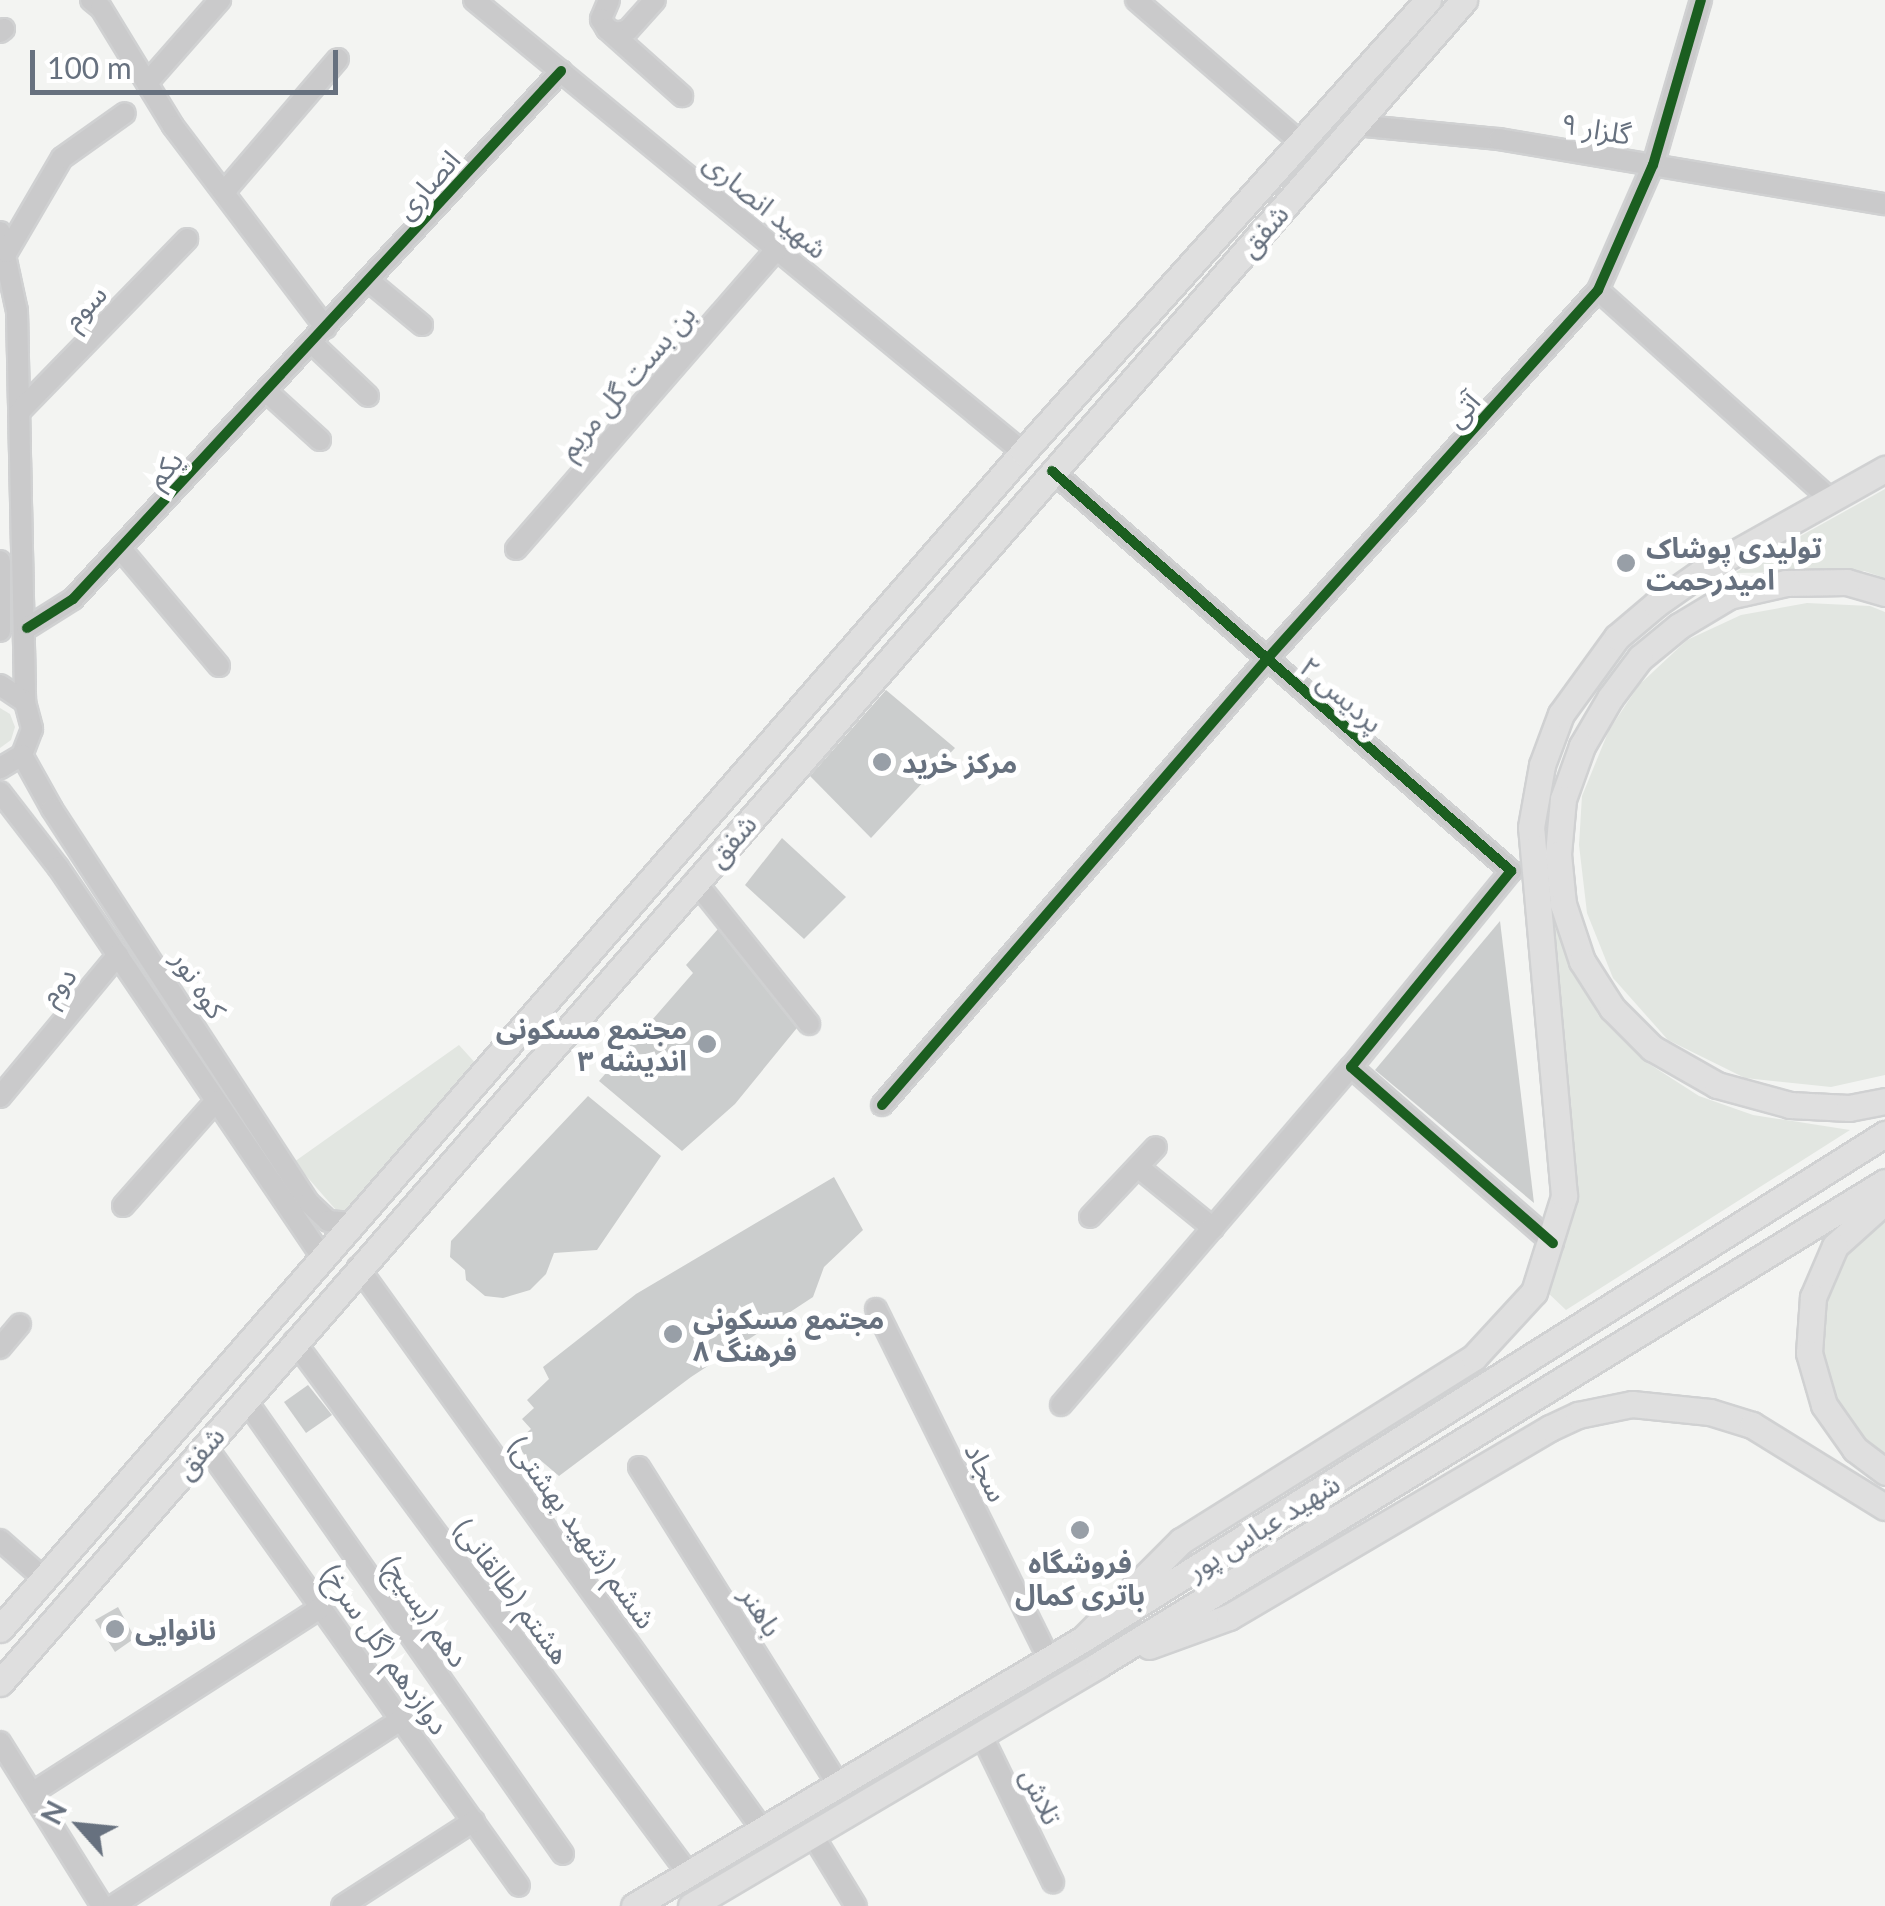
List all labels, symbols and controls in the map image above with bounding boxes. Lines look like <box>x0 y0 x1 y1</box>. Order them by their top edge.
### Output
scale bar <box>35 30 342 92</box>
text: 100 m <box>47 49 132 85</box>
street label: گلزار ۹ <box>1558 105 1634 151</box>
street label: انصاری <box>388 143 466 225</box>
street label: شهید انصاری <box>697 145 835 265</box>
street label: شفق <box>1231 197 1295 263</box>
street label: سوم <box>55 277 113 335</box>
street label: بن بست گل مریم <box>550 297 702 465</box>
street label: آتی <box>1438 385 1486 433</box>
street label: یکم <box>139 443 189 493</box>
place label: تولیدی پوشاک امیدرحمت <box>1646 530 1822 596</box>
marker: تولیدی پوشاک امیدرحمت <box>1615 552 1637 574</box>
street label: پردیس ۲ <box>1294 649 1390 739</box>
place label: مرکز خرید <box>902 745 1017 779</box>
marker: مرکز خرید <box>871 751 893 773</box>
street label: شفق <box>699 807 763 873</box>
street label: کوه نور <box>166 944 234 1024</box>
street label: دوم <box>31 959 83 1011</box>
place label: مجتمع مسکونی اندیشه ۳ <box>496 1011 687 1077</box>
marker: مجتمع مسکونی اندیشه ۳ <box>696 1033 718 1055</box>
place label: مجتمع مسکونی فرهنگ ۸ <box>693 1301 884 1367</box>
marker: مجتمع مسکونی فرهنگ ۸ <box>662 1323 684 1345</box>
street label: شفق <box>167 1419 231 1485</box>
street label: ششم (شهید بهشتی) <box>502 1430 664 1634</box>
street label: سجاد <box>958 1437 1016 1507</box>
street label: شهید عباس پور <box>1181 1466 1345 1586</box>
street label: هشتم (طالقانی) <box>448 1512 578 1670</box>
marker: فروشگاه باتری کمال <box>1069 1519 1091 1541</box>
place label: فروشگاه باتری کمال <box>1015 1545 1145 1611</box>
street label: دهم (بسیج) <box>376 1549 476 1673</box>
street label: دوازدهم (گل سرخ) <box>315 1558 457 1740</box>
street label: باهنر <box>734 1580 790 1642</box>
place label: نانوایی <box>135 1612 216 1646</box>
marker: نانوایی <box>104 1618 126 1640</box>
street label: تلاش <box>1014 1762 1070 1830</box>
north arrow <box>30 1776 130 1876</box>
text: N <box>33 1795 73 1830</box>

